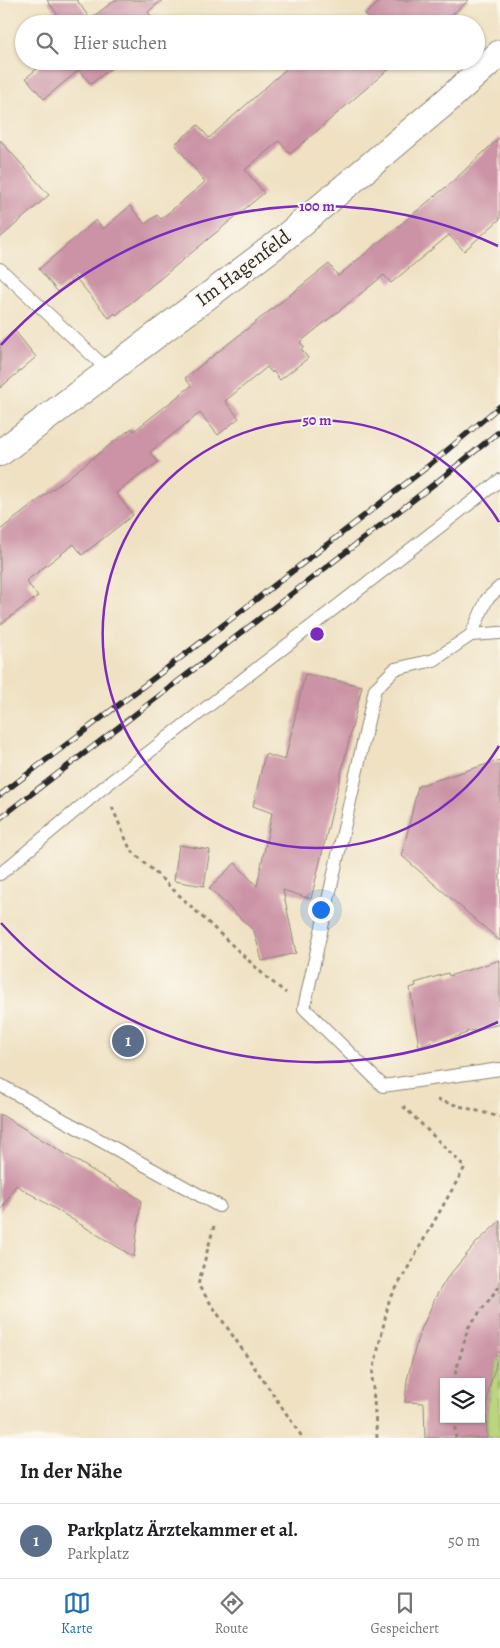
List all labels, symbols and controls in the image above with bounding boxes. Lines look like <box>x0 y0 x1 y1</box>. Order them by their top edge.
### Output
search box <box>15 15 485 70</box>
icon: search <box>33 29 61 57</box>
text: Hier suchen <box>73 30 167 56</box>
text: 100 m <box>299 196 335 216</box>
street label: Im Hagenfeld <box>190 223 296 313</box>
text: 50 m <box>302 410 332 430</box>
centre of rings <box>308 625 326 643</box>
your location <box>308 897 334 923</box>
pin: 1 <box>112 1022 144 1060</box>
map controls <box>440 1378 485 1423</box>
button: layers <box>440 1378 485 1423</box>
text: In der Nähe <box>20 1457 122 1485</box>
text: Parkplatz Ärztekammer et al. <box>67 1517 298 1543</box>
text: 1 <box>33 1530 39 1552</box>
text: 50 m <box>448 1530 480 1552</box>
text: Parkplatz <box>67 1543 129 1565</box>
tab: Karte <box>61 1589 93 1638</box>
tab: Route <box>215 1589 248 1638</box>
tab: Gespeichert <box>371 1589 439 1638</box>

